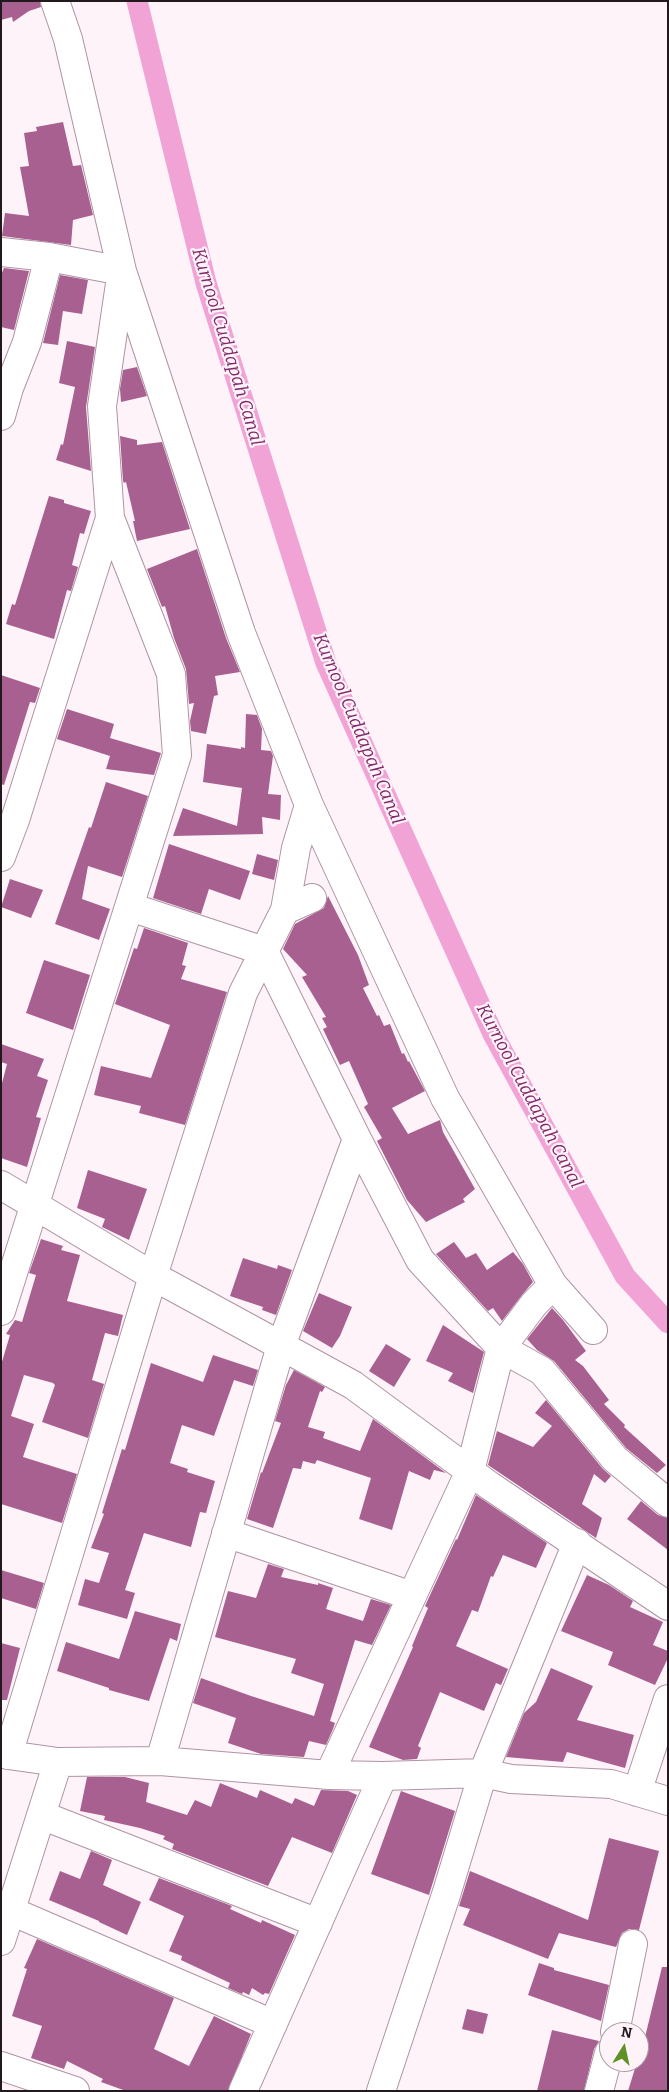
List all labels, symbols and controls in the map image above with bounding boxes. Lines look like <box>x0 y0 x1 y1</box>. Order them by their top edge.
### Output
water label: Kurnool Cuddapah Canal <box>187 246 267 448</box>
water label: Kurnool Cuddapah Canal <box>308 630 408 828</box>
water label: Kurnool Cuddapah Canal <box>471 1000 587 1192</box>
north arrow <box>599 2022 649 2072</box>
text: N <box>620 2023 633 2042</box>

